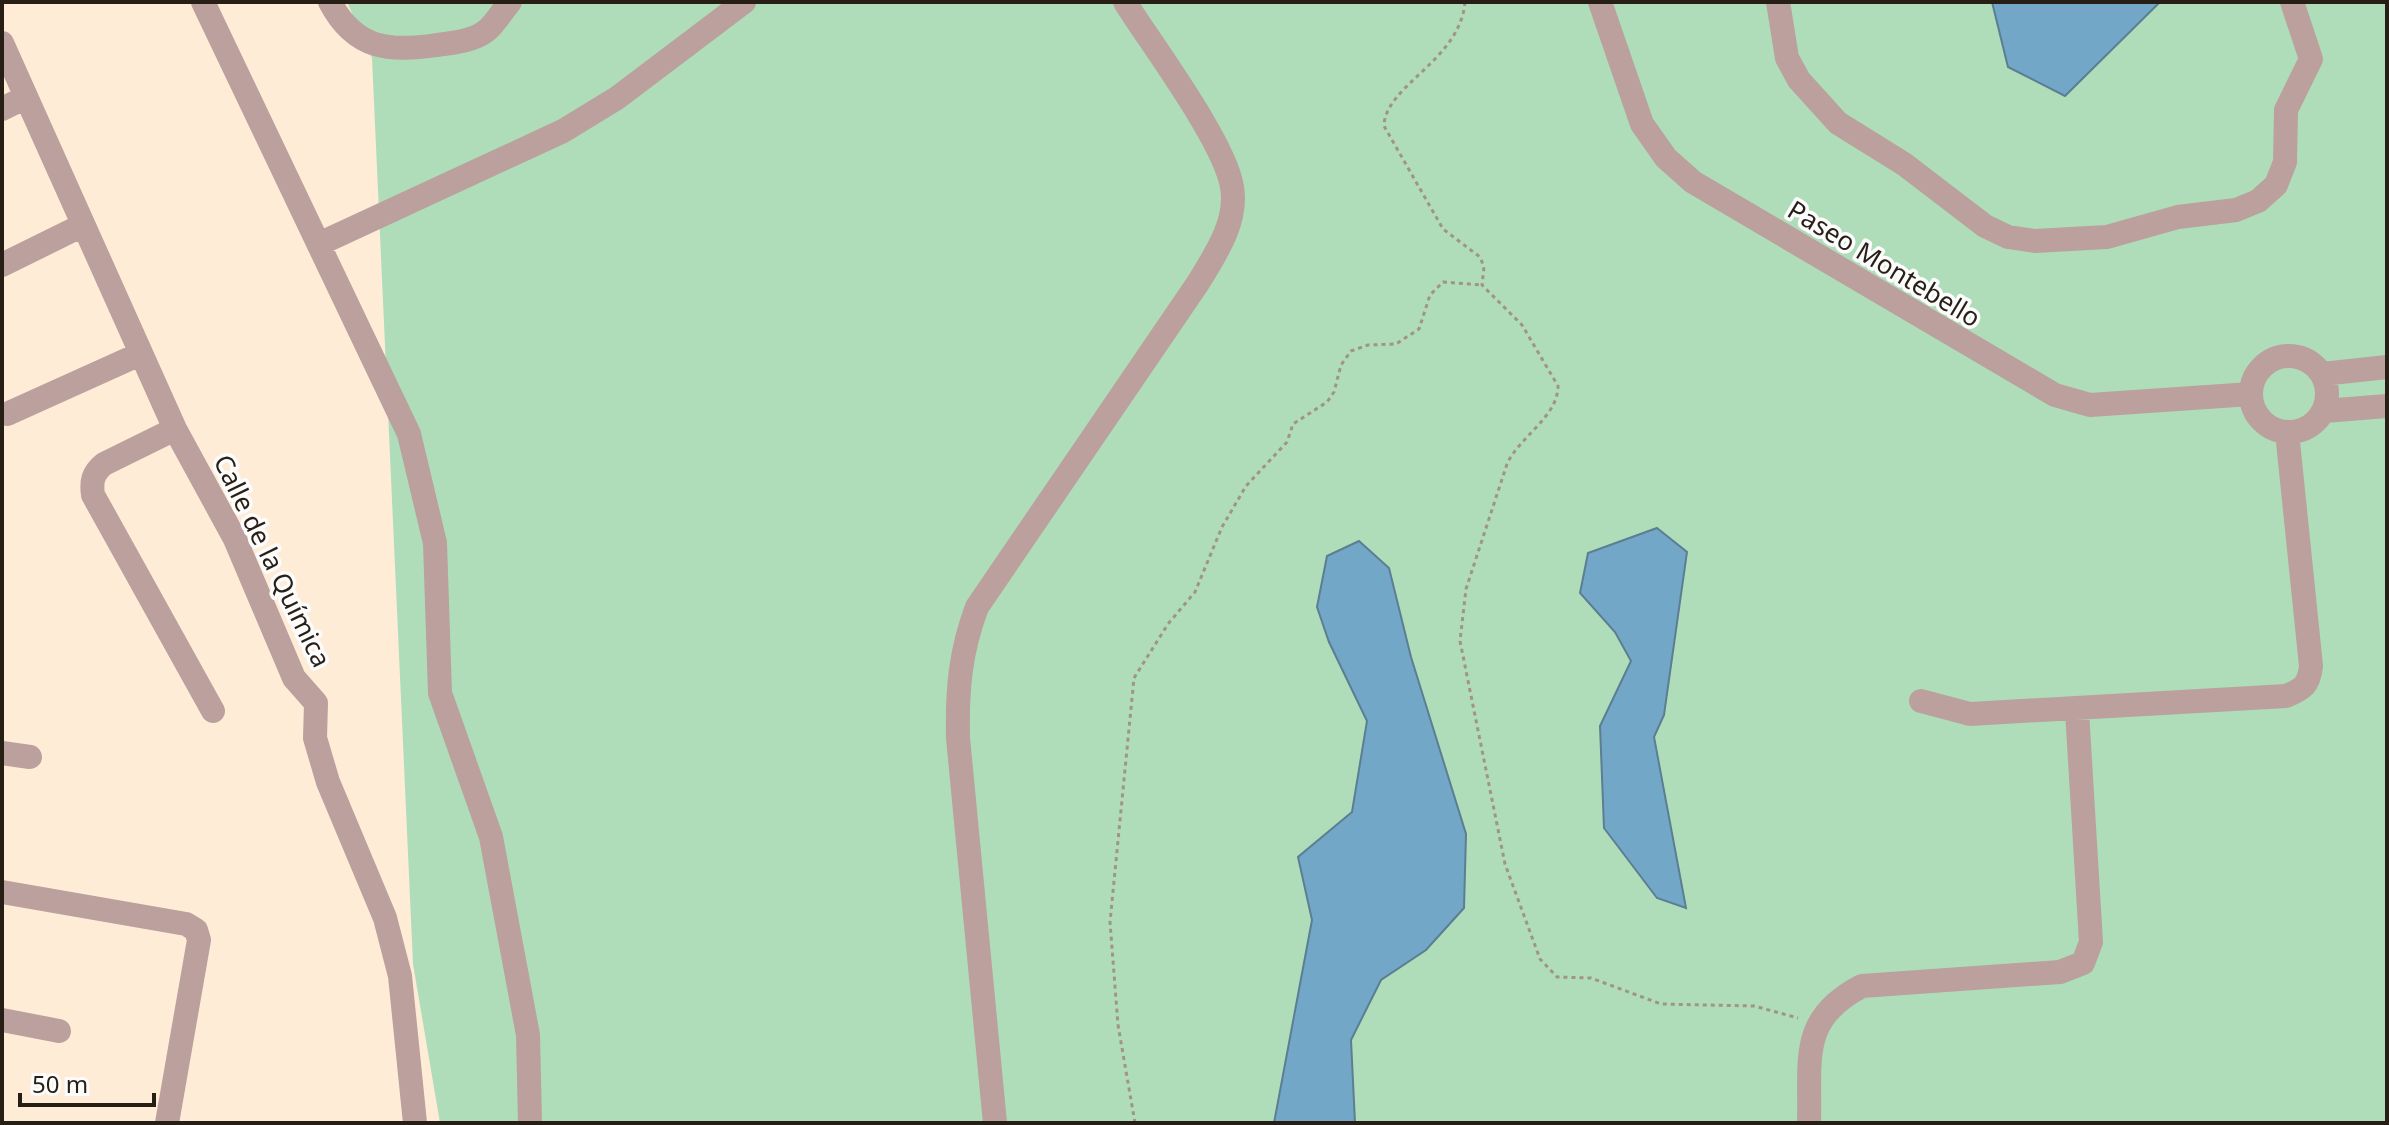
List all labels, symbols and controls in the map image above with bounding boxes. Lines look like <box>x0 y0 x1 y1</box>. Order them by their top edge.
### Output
street label: Paseo Montebello <box>1781 191 1988 335</box>
street label: Calle de la Química <box>206 448 340 673</box>
scale bar <box>20 1057 154 1107</box>
text: 50 m <box>32 1067 88 1100</box>

